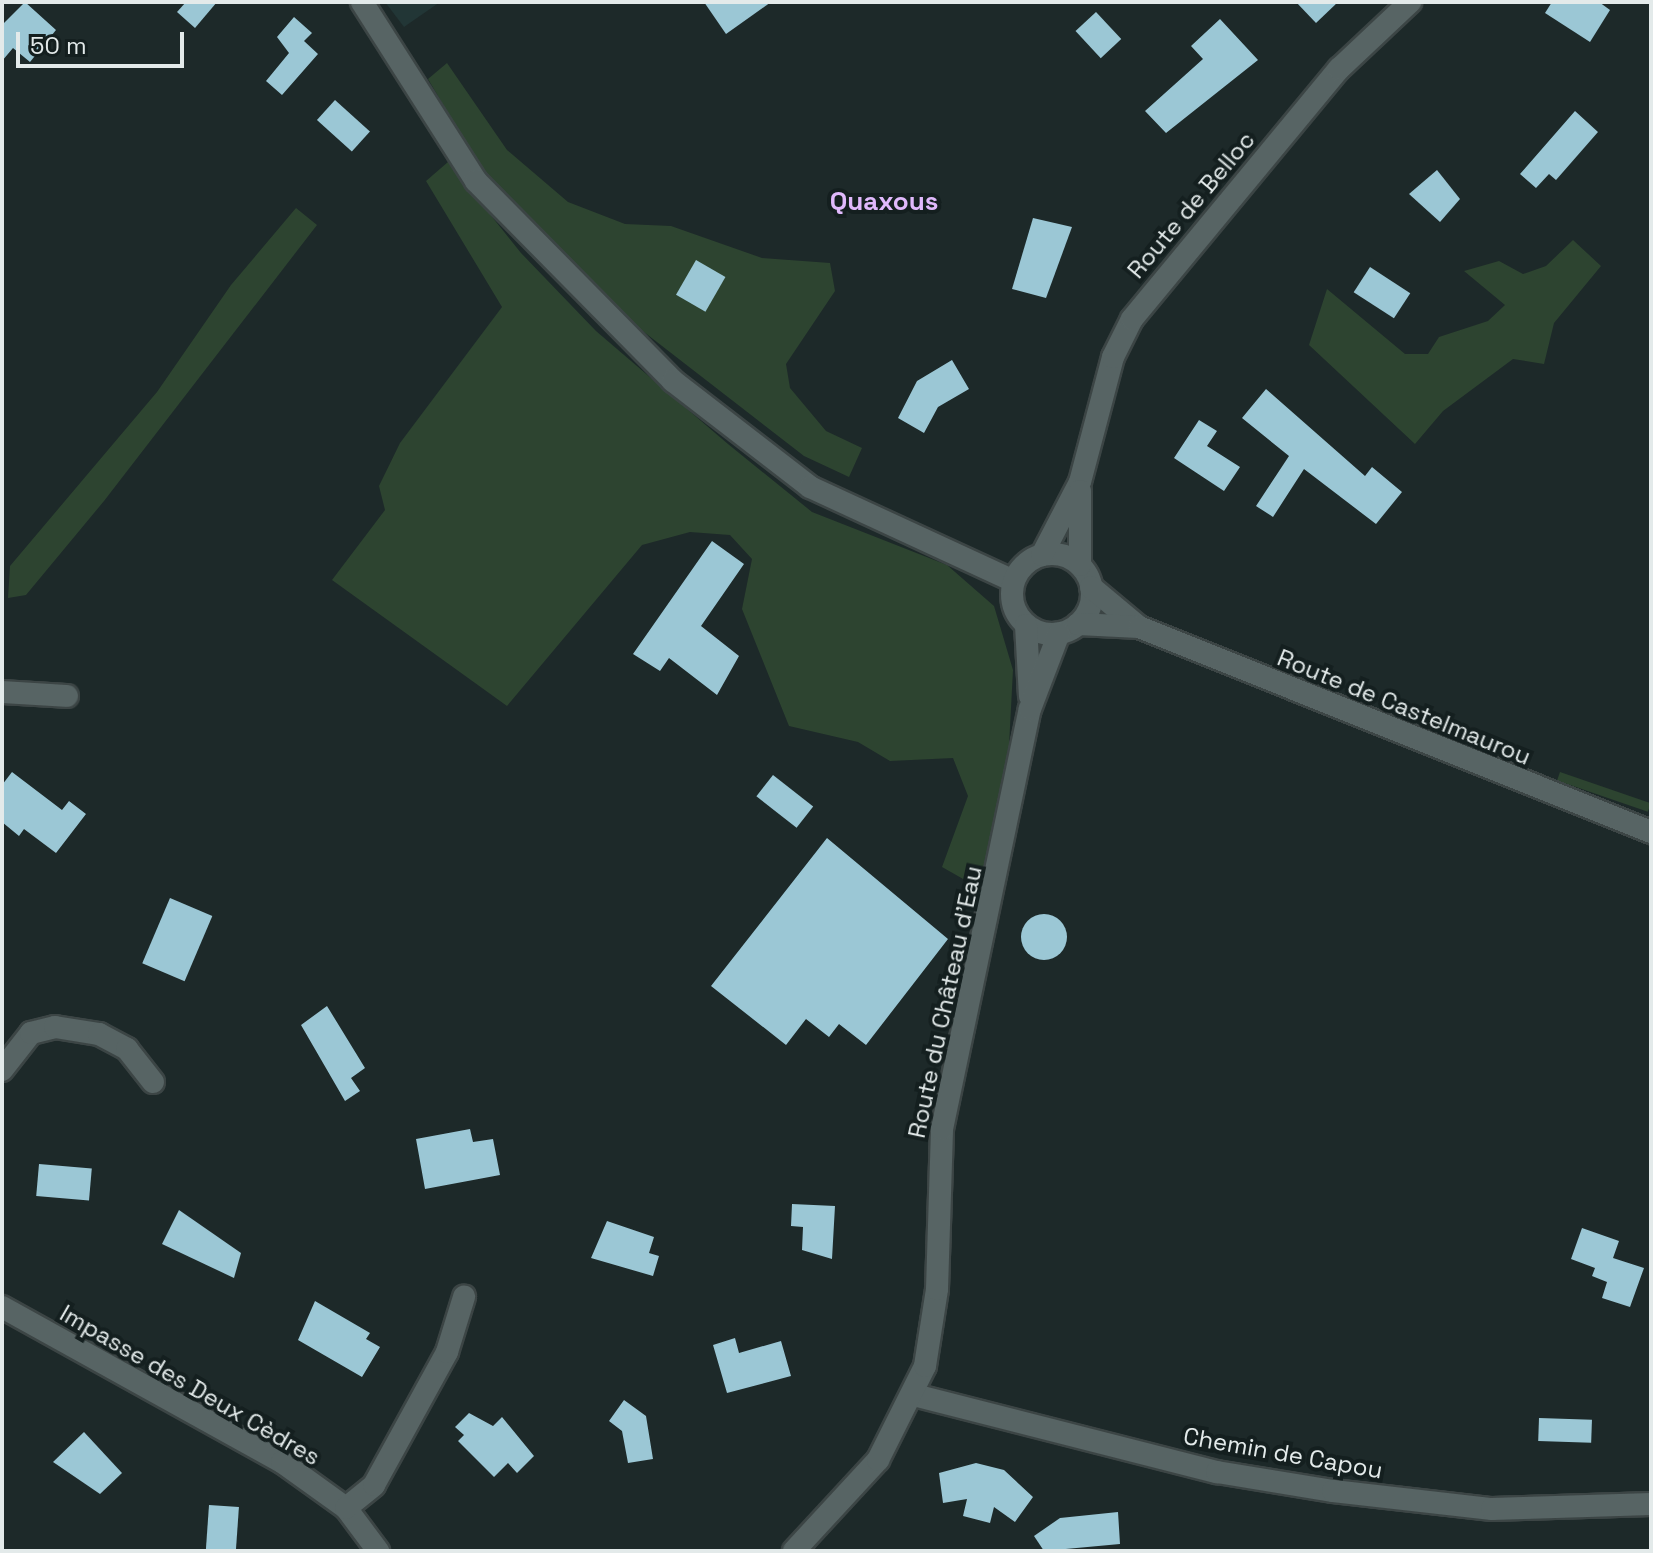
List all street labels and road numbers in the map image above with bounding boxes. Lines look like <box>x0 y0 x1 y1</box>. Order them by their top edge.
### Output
street label: Route de Belloc <box>1121 126 1261 284</box>
street label: Route de Castelmaurou <box>1273 643 1535 771</box>
street label: Route du Château d'Eau <box>902 863 988 1141</box>
street label: Impasse des Deux Cèdres <box>55 1299 325 1471</box>
street label: Chemin de Capou <box>1181 1421 1385 1485</box>

